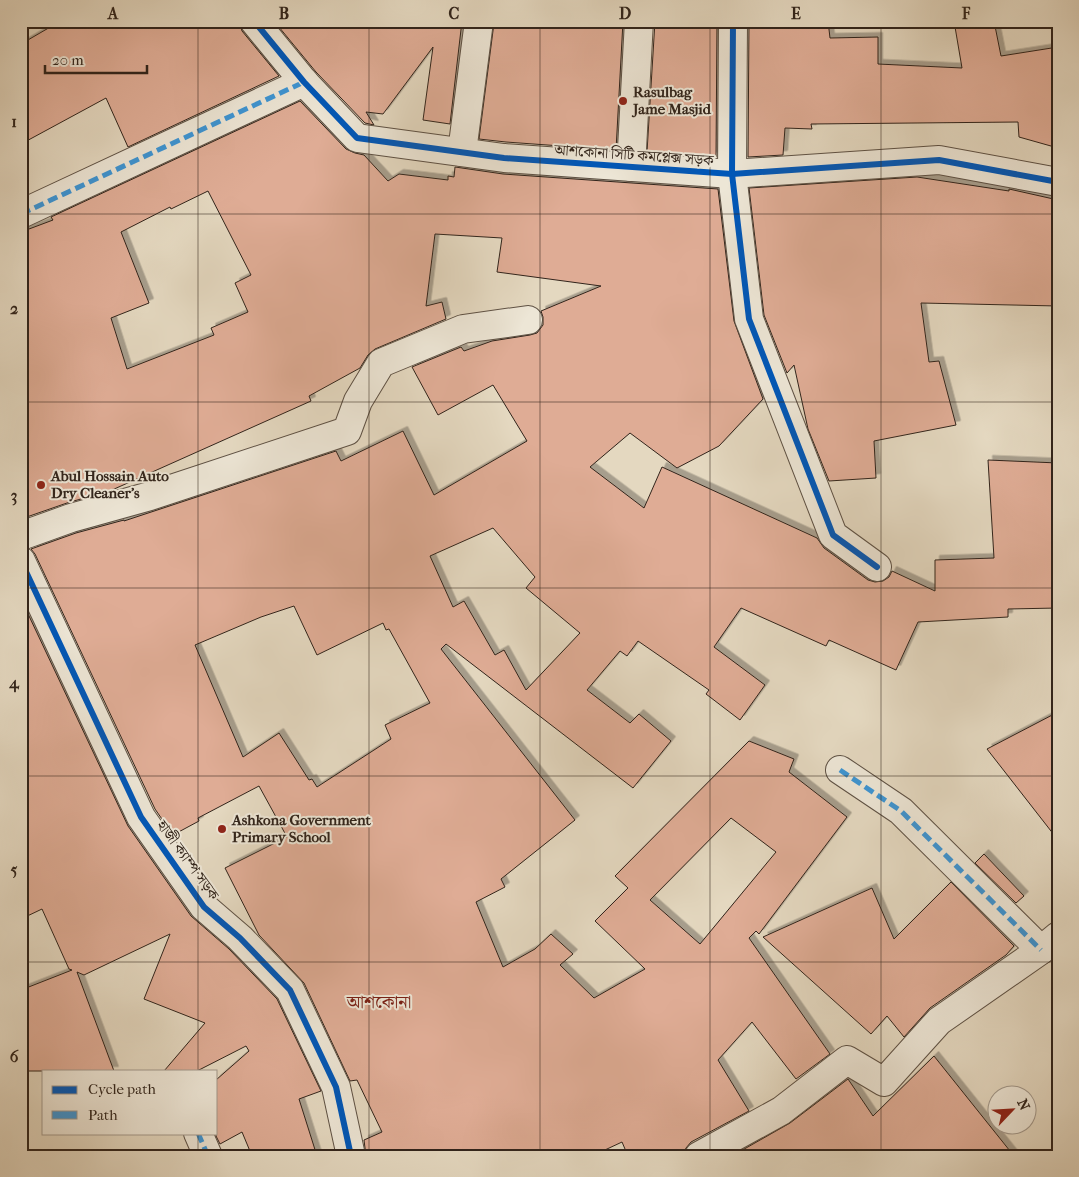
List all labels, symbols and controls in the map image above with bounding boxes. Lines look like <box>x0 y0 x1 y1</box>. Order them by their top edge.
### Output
text: A <box>107 4 119 23</box>
text: B <box>279 4 289 23</box>
text: C <box>449 4 460 23</box>
text: D <box>619 4 631 23</box>
text: E <box>791 4 801 23</box>
text: F <box>961 4 971 23</box>
scale bar <box>45 42 148 74</box>
text: 20 m <box>52 51 84 69</box>
place label: Rasulbag Jame Masjid <box>631 83 712 118</box>
marker: Rasulbag Jame Masjid <box>617 95 629 107</box>
text: 1 <box>11 112 17 131</box>
street label: আশকোনা সিটি কমপ্লেক্স সড়ক <box>553 140 715 170</box>
text: 2 <box>10 299 18 318</box>
place label: Abul Hossain Auto Dry Cleaner's <box>50 467 169 502</box>
marker: Abul Hossain Auto Dry Cleaner's <box>35 479 47 491</box>
text: 3 <box>11 486 17 506</box>
text: 4 <box>8 673 20 693</box>
place label: Ashkona Government Primary School <box>231 811 372 846</box>
street label: হাজী ক্যাম্প সড়ক <box>153 816 223 904</box>
marker: Ashkona Government Primary School <box>216 823 228 835</box>
text: 5 <box>11 860 18 879</box>
district label: আশকোনা <box>346 992 411 1013</box>
text: 6 <box>10 1047 19 1066</box>
legend <box>42 1070 218 1134</box>
text: Cycle path <box>88 1080 156 1098</box>
north arrow <box>986 1084 1036 1134</box>
text: N <box>1013 1096 1033 1113</box>
text: Path <box>88 1106 118 1124</box>

